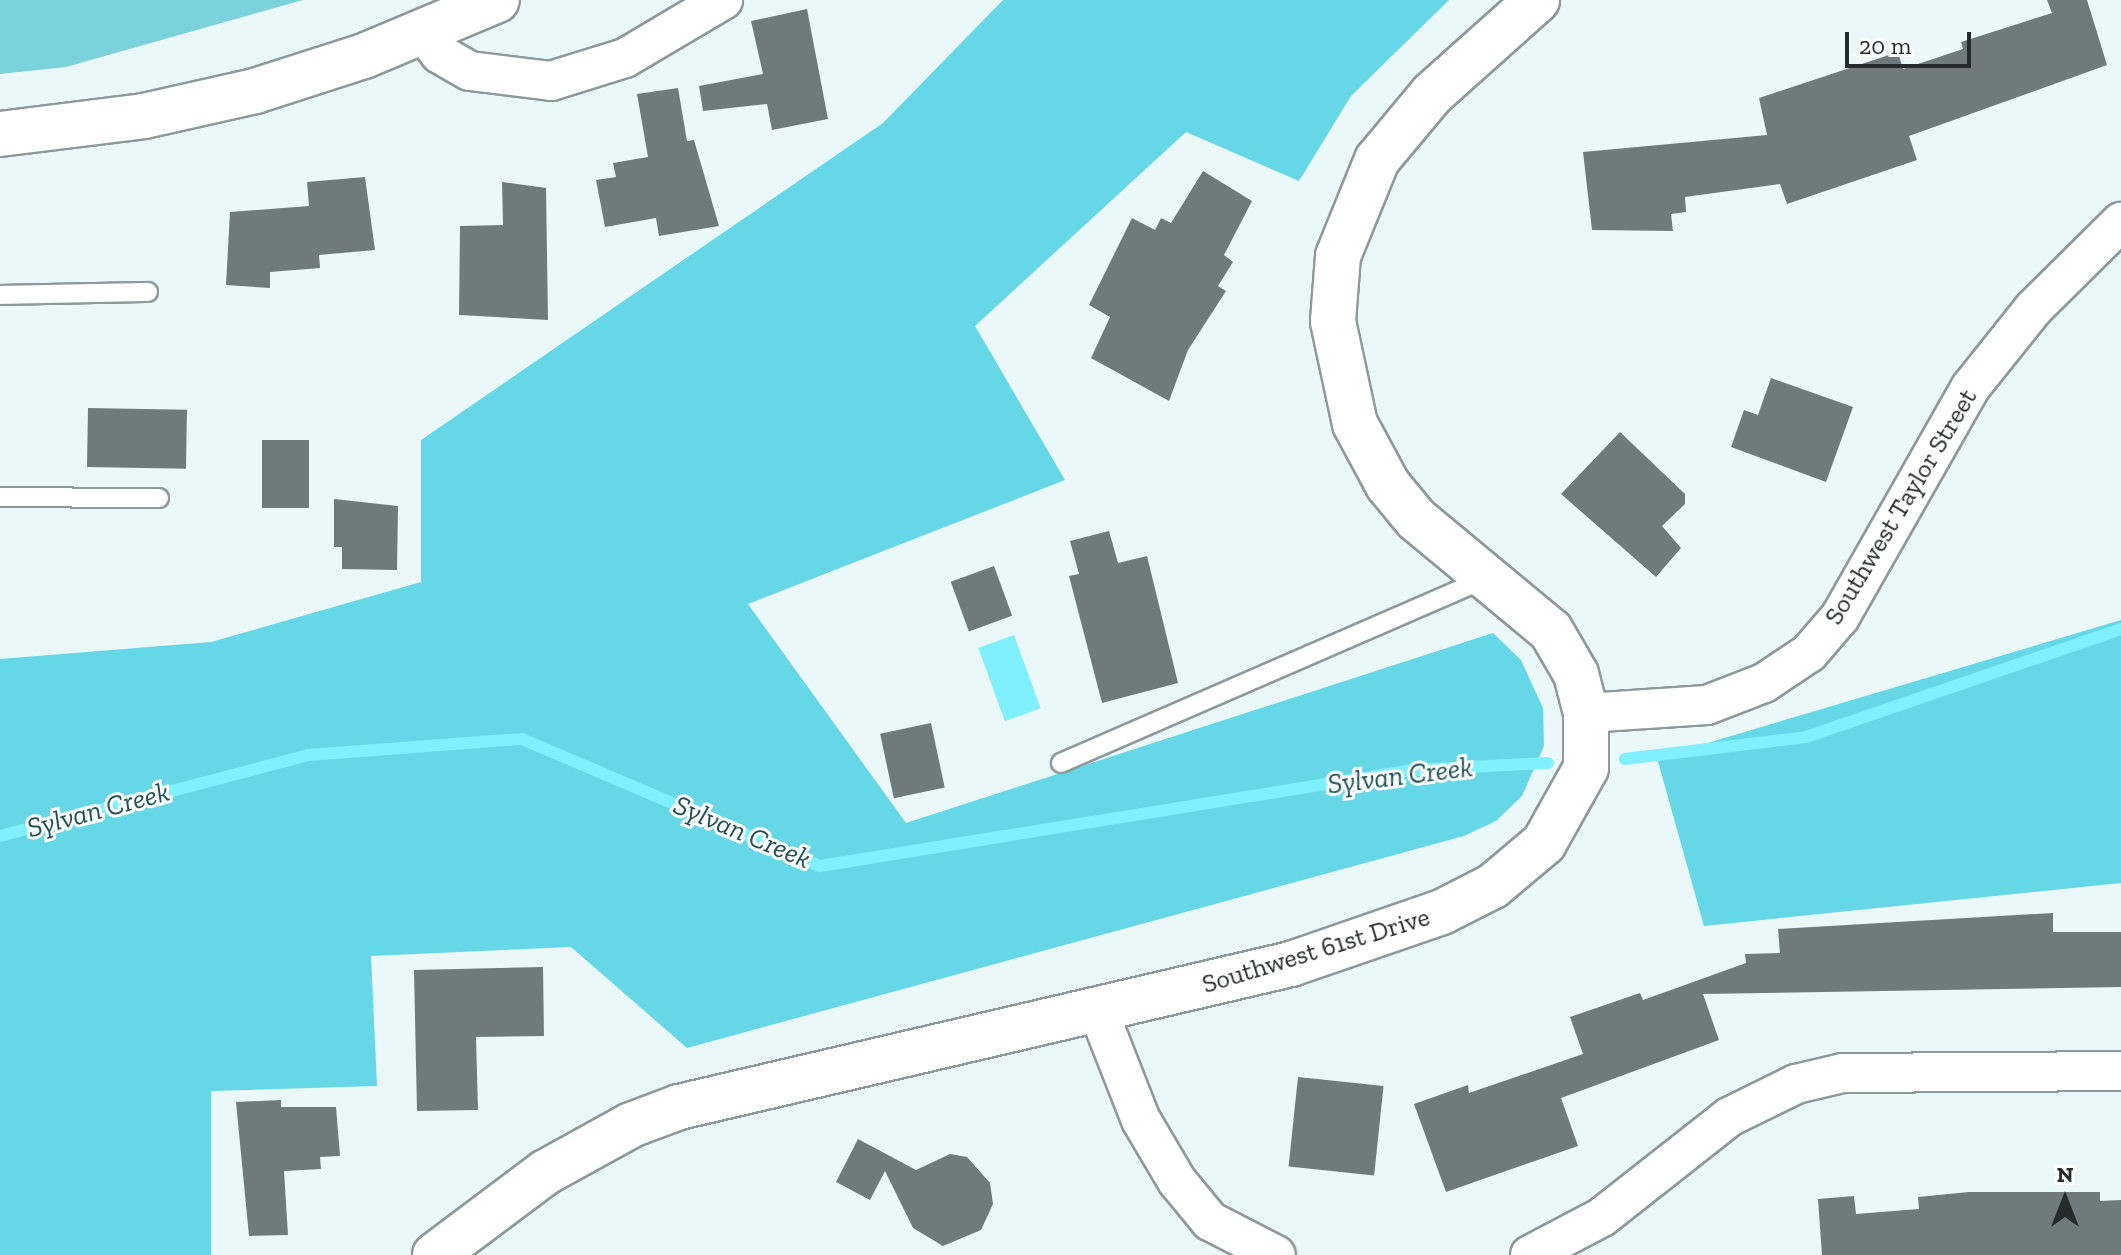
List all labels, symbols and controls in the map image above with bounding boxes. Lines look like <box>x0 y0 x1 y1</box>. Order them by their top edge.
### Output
scale bar <box>1849 16 1975 66</box>
text: 20 m <box>1859 31 1911 60</box>
street label: Southwest Taylor Street <box>1818 383 1984 631</box>
water label: Sylvan Creek <box>1325 750 1475 802</box>
water label: Sylvan Creek <box>23 775 173 845</box>
water label: Sylvan Creek <box>668 788 816 876</box>
street label: Southwest 61st Drive <box>1198 902 1434 1000</box>
north arrow <box>2025 1159 2105 1239</box>
text: N <box>2057 1161 2073 1188</box>

